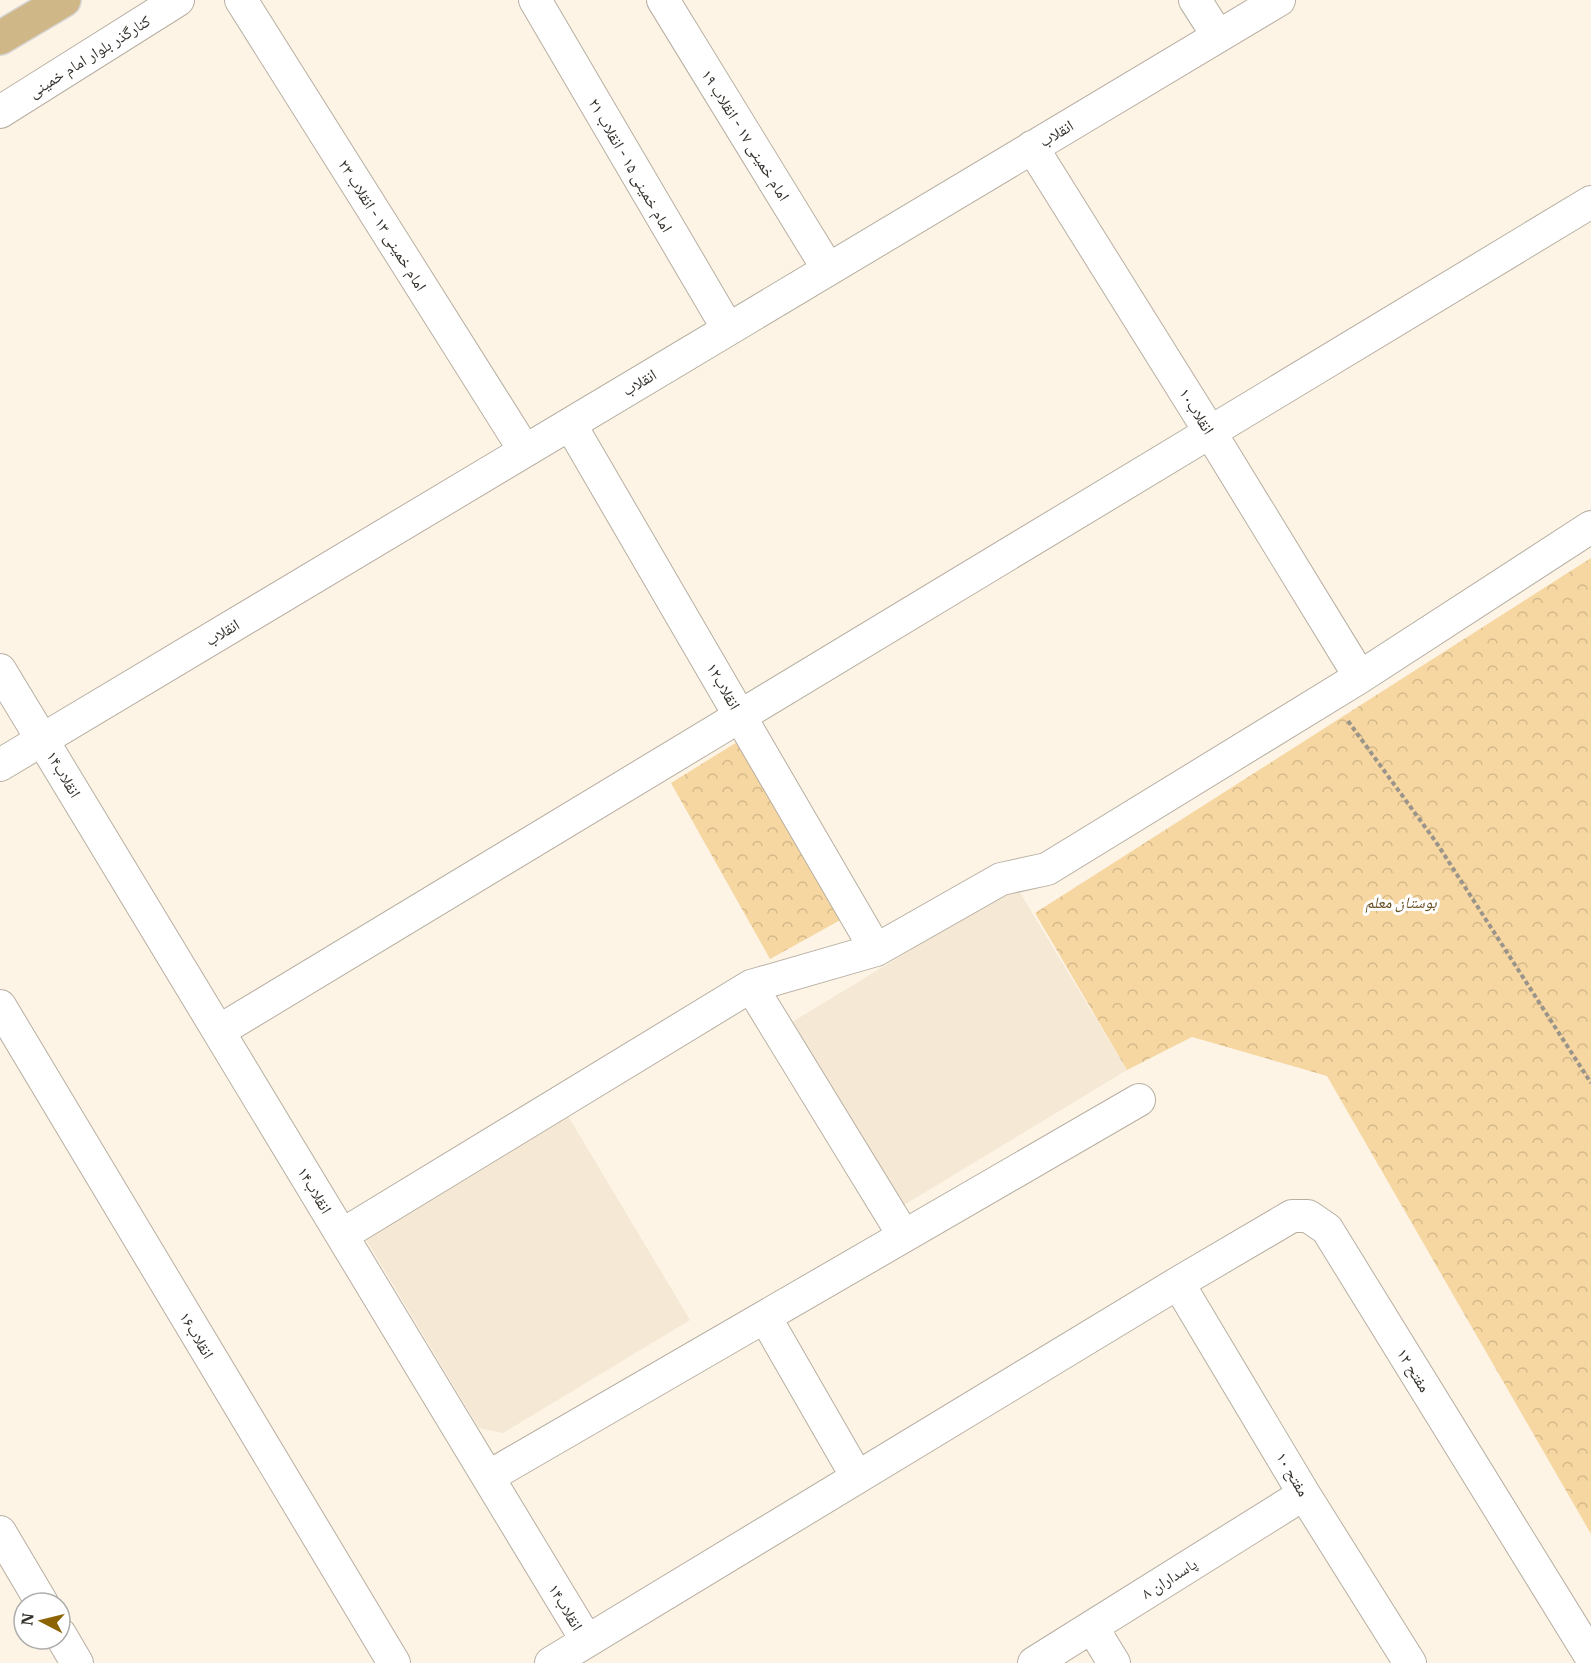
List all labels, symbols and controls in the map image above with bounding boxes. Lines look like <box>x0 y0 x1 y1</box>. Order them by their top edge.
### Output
street label: کنارگذر بلوار امام خمینی <box>24 10 155 102</box>
street label: امام خمینی ۱۷ - انقلاب ۱۹ <box>697 66 795 205</box>
street label: امام خمینی ۱۵ - انقلاب ۲۱ <box>584 94 677 236</box>
street label: انقلاب <box>1035 115 1077 151</box>
street label: امام خمینی ۱۳ - انقلاب ۲۳ <box>334 156 432 295</box>
street label: انقلاب <box>618 364 660 400</box>
street label: انقلاب۱۰ <box>1175 384 1219 438</box>
street label: انقلاب <box>201 614 243 650</box>
street label: انقلاب۱۲ <box>703 659 745 713</box>
street label: انقلاب۱۴ <box>42 747 86 801</box>
park label: بوستان معلم <box>1365 892 1437 913</box>
street label: انقلاب۱۴ <box>293 1163 337 1217</box>
street label: انقلاب۱۶ <box>175 1308 219 1362</box>
street label: مفتح ۱۲ <box>1392 1344 1435 1396</box>
street label: مفتح ۱۰ <box>1271 1448 1314 1500</box>
street label: پاسداران ۸ <box>1138 1553 1201 1604</box>
street label: انقلاب۱۴ <box>544 1580 588 1634</box>
north arrow <box>12 1591 72 1651</box>
text: N <box>16 1612 38 1627</box>

